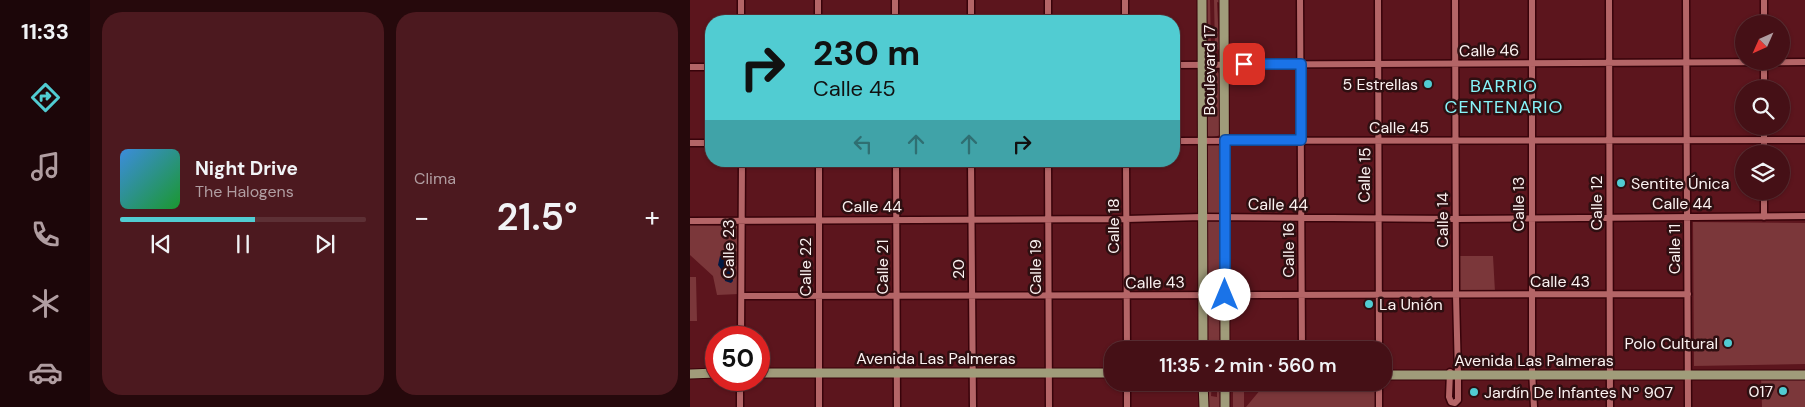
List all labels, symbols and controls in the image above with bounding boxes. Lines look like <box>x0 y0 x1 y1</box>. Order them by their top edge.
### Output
north arrow <box>1735 15 1790 70</box>
map controls <box>1735 15 1790 200</box>
text: 11:33 <box>21 17 69 46</box>
street label: Boulevard 17 <box>1199 25 1220 115</box>
text: 230 m <box>813 30 920 76</box>
icon: right <box>730 35 795 100</box>
street label: Calle 46 <box>1459 39 1519 62</box>
pin <box>1223 43 1265 85</box>
icon: arrive <box>1230 50 1258 78</box>
text: Calle 45 <box>813 74 896 103</box>
place label: 5 Estrellas <box>1342 74 1418 95</box>
district label: BARRIO CENTENARIO <box>1444 74 1564 119</box>
marker: 5 Estrellas <box>1422 78 1434 90</box>
icon: directions <box>28 80 63 115</box>
button: search <box>1735 80 1790 135</box>
street label: Calle 45 <box>1369 117 1429 138</box>
icon: left <box>849 130 877 158</box>
icon: ahead <box>902 130 930 158</box>
icon: ahead <box>955 130 983 158</box>
icon: right <box>1008 130 1036 158</box>
button: layers <box>1735 145 1790 200</box>
street label: Calle 15 <box>1354 147 1375 203</box>
icon: music <box>28 149 63 184</box>
text: Night Drive <box>195 156 298 181</box>
text: Clima <box>414 168 456 189</box>
place label: Sentite Única <box>1631 173 1729 194</box>
street label: Calle 13 <box>1508 176 1529 232</box>
street label: Calle 12 <box>1586 176 1607 230</box>
marker: Sentite Única <box>1615 177 1627 189</box>
text: The Halogens <box>195 181 294 202</box>
text: 21.5° <box>496 192 578 242</box>
street label: Calle 14 <box>1432 192 1453 248</box>
street label: Calle 44 <box>1248 193 1308 216</box>
street label: Calle 44 <box>1652 193 1712 214</box>
street label: Calle 44 <box>842 196 902 217</box>
street label: Calle 18 <box>1103 198 1124 254</box>
text: − <box>414 199 429 236</box>
text: + <box>645 199 660 236</box>
icon: phone <box>28 217 63 252</box>
street label: Calle 23 <box>718 219 739 279</box>
street label: Calle 16 <box>1278 222 1299 278</box>
street label: Calle 11 <box>1664 224 1685 274</box>
icon: previous <box>147 230 175 258</box>
icon: pause <box>229 230 257 258</box>
icon: next <box>311 230 339 258</box>
street label: Calle 22 <box>795 237 816 297</box>
street label: Calle 19 <box>1025 239 1046 295</box>
street label: Calle 21 <box>872 240 893 294</box>
street label: 20 <box>948 259 969 279</box>
position arrow <box>1198 268 1250 320</box>
street label: Calle 43 <box>1125 271 1185 294</box>
street label: Calle 43 <box>1530 271 1590 292</box>
icon: climate <box>28 286 63 321</box>
place label: La Unión <box>1379 294 1443 315</box>
marker: La Unión <box>1363 298 1375 310</box>
speed limit sign: 50 <box>705 326 770 391</box>
place label: Polo Cultural <box>1625 333 1718 354</box>
marker: Polo Cultural <box>1722 337 1734 349</box>
street label: Avenida Las Palmeras <box>856 348 1016 369</box>
street label: Avenida Las Palmeras <box>1454 350 1614 371</box>
text: 11:35 · 2 min · 560 m <box>1159 353 1337 378</box>
icon: car <box>28 355 63 390</box>
place label: 017 <box>1749 381 1773 402</box>
place label: Jardín De Infantes Nº 907 <box>1484 382 1673 403</box>
marker: 017 <box>1777 385 1789 397</box>
marker: Jardín De Infantes Nº 907 <box>1468 386 1480 398</box>

